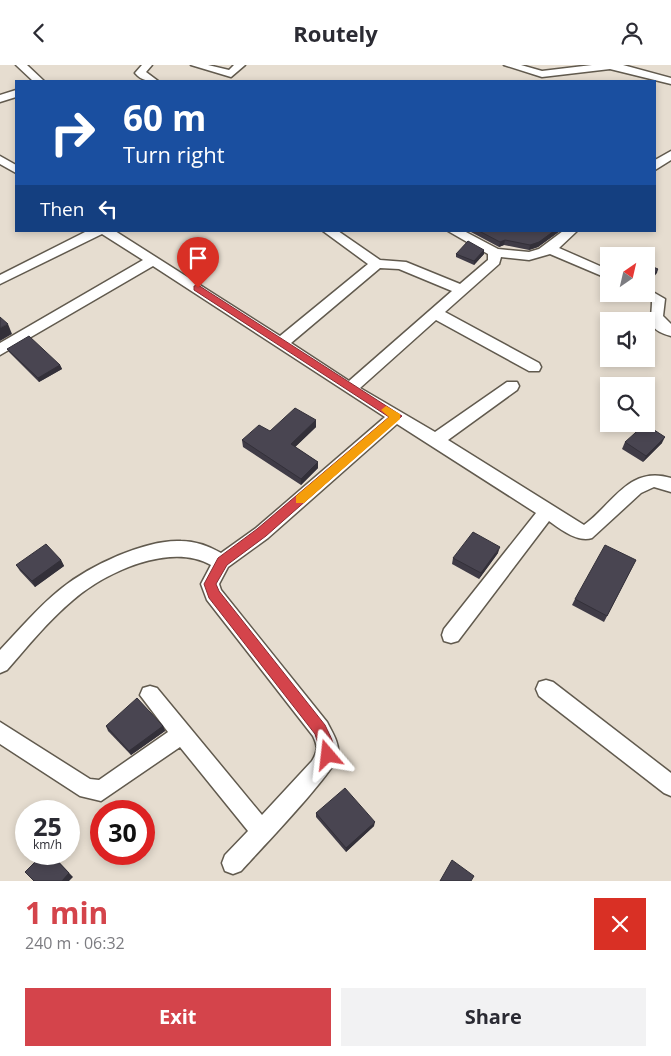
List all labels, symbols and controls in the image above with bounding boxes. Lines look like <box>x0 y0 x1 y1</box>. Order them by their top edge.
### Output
text: Routely <box>293 18 378 48</box>
icon: back <box>25 19 53 47</box>
icon: person <box>618 19 646 47</box>
text: 60 m <box>123 94 206 141</box>
icon: right <box>40 100 105 165</box>
text: Turn right <box>123 139 225 169</box>
icon: left <box>94 195 122 223</box>
text: Then <box>40 196 84 222</box>
pin <box>177 237 219 288</box>
icon: arrive <box>184 244 212 272</box>
north arrow <box>600 247 655 303</box>
map controls <box>600 247 655 432</box>
button: sound <box>600 312 655 367</box>
button: search <box>600 377 655 432</box>
position arrow <box>301 728 353 780</box>
speed limit sign: 30 <box>90 800 155 865</box>
text: 25 <box>33 809 62 843</box>
text: km/h <box>33 836 62 853</box>
text: 1 min <box>25 892 108 933</box>
button: close <box>594 898 646 950</box>
text: 240 m · 06:32 <box>25 932 125 954</box>
button: Exit <box>25 988 331 1046</box>
button: Share <box>341 988 646 1046</box>

